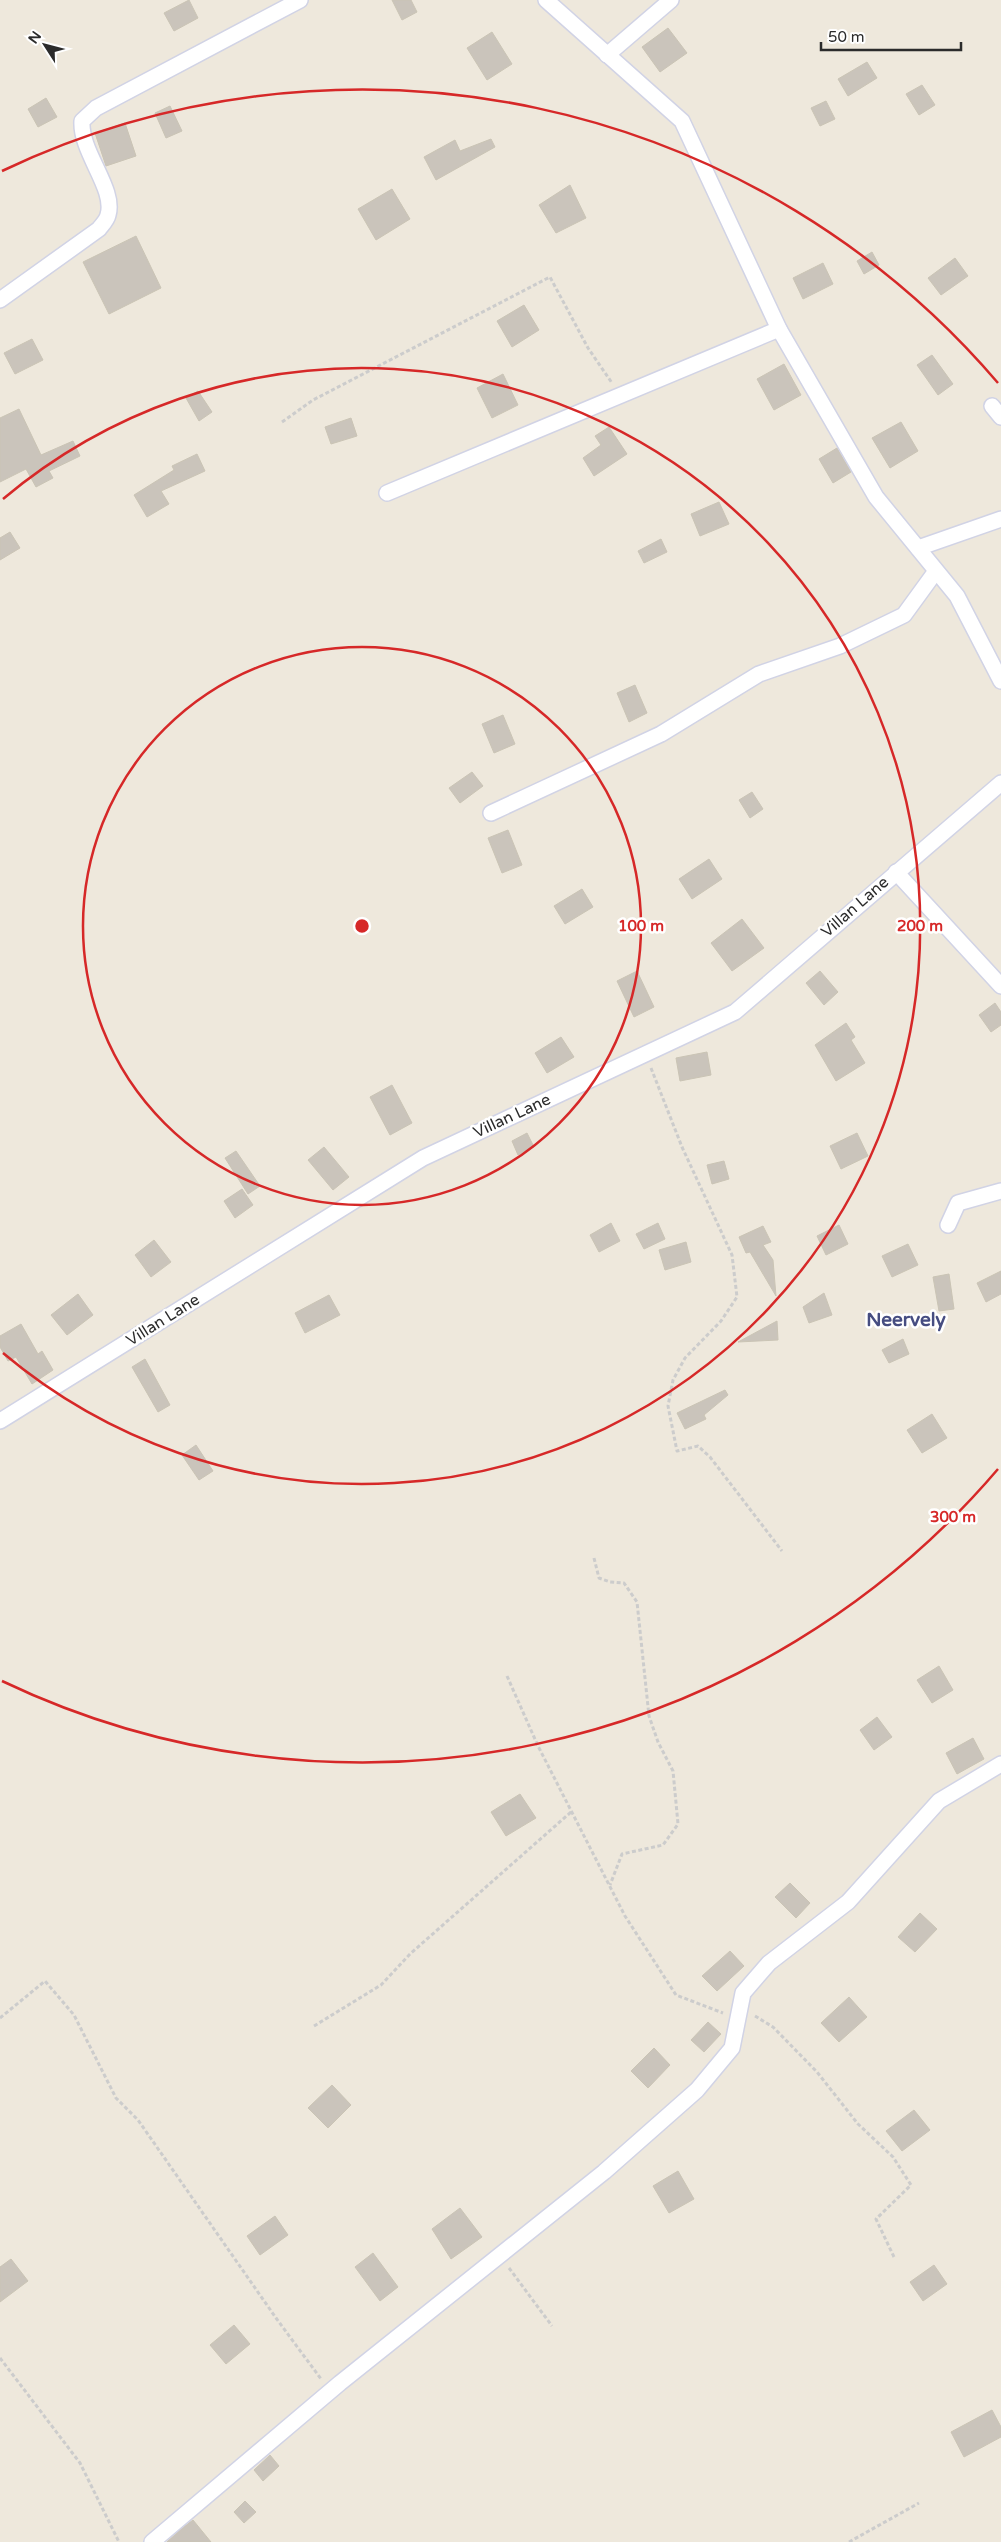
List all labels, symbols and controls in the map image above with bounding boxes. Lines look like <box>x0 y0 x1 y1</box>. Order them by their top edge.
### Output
north arrow <box>20 20 70 70</box>
scale bar <box>821 20 961 52</box>
text: N <box>25 28 45 47</box>
text: 50 m <box>828 28 865 46</box>
street label: Villan Lane <box>817 872 893 942</box>
centre of rings <box>353 917 371 935</box>
text: 100 m <box>618 917 664 935</box>
text: 200 m <box>897 917 943 935</box>
street label: Villan Lane <box>470 1089 554 1143</box>
street label: Villan Lane <box>123 1290 203 1350</box>
district label: Neervely <box>866 1309 946 1332</box>
text: 300 m <box>930 1508 976 1526</box>

